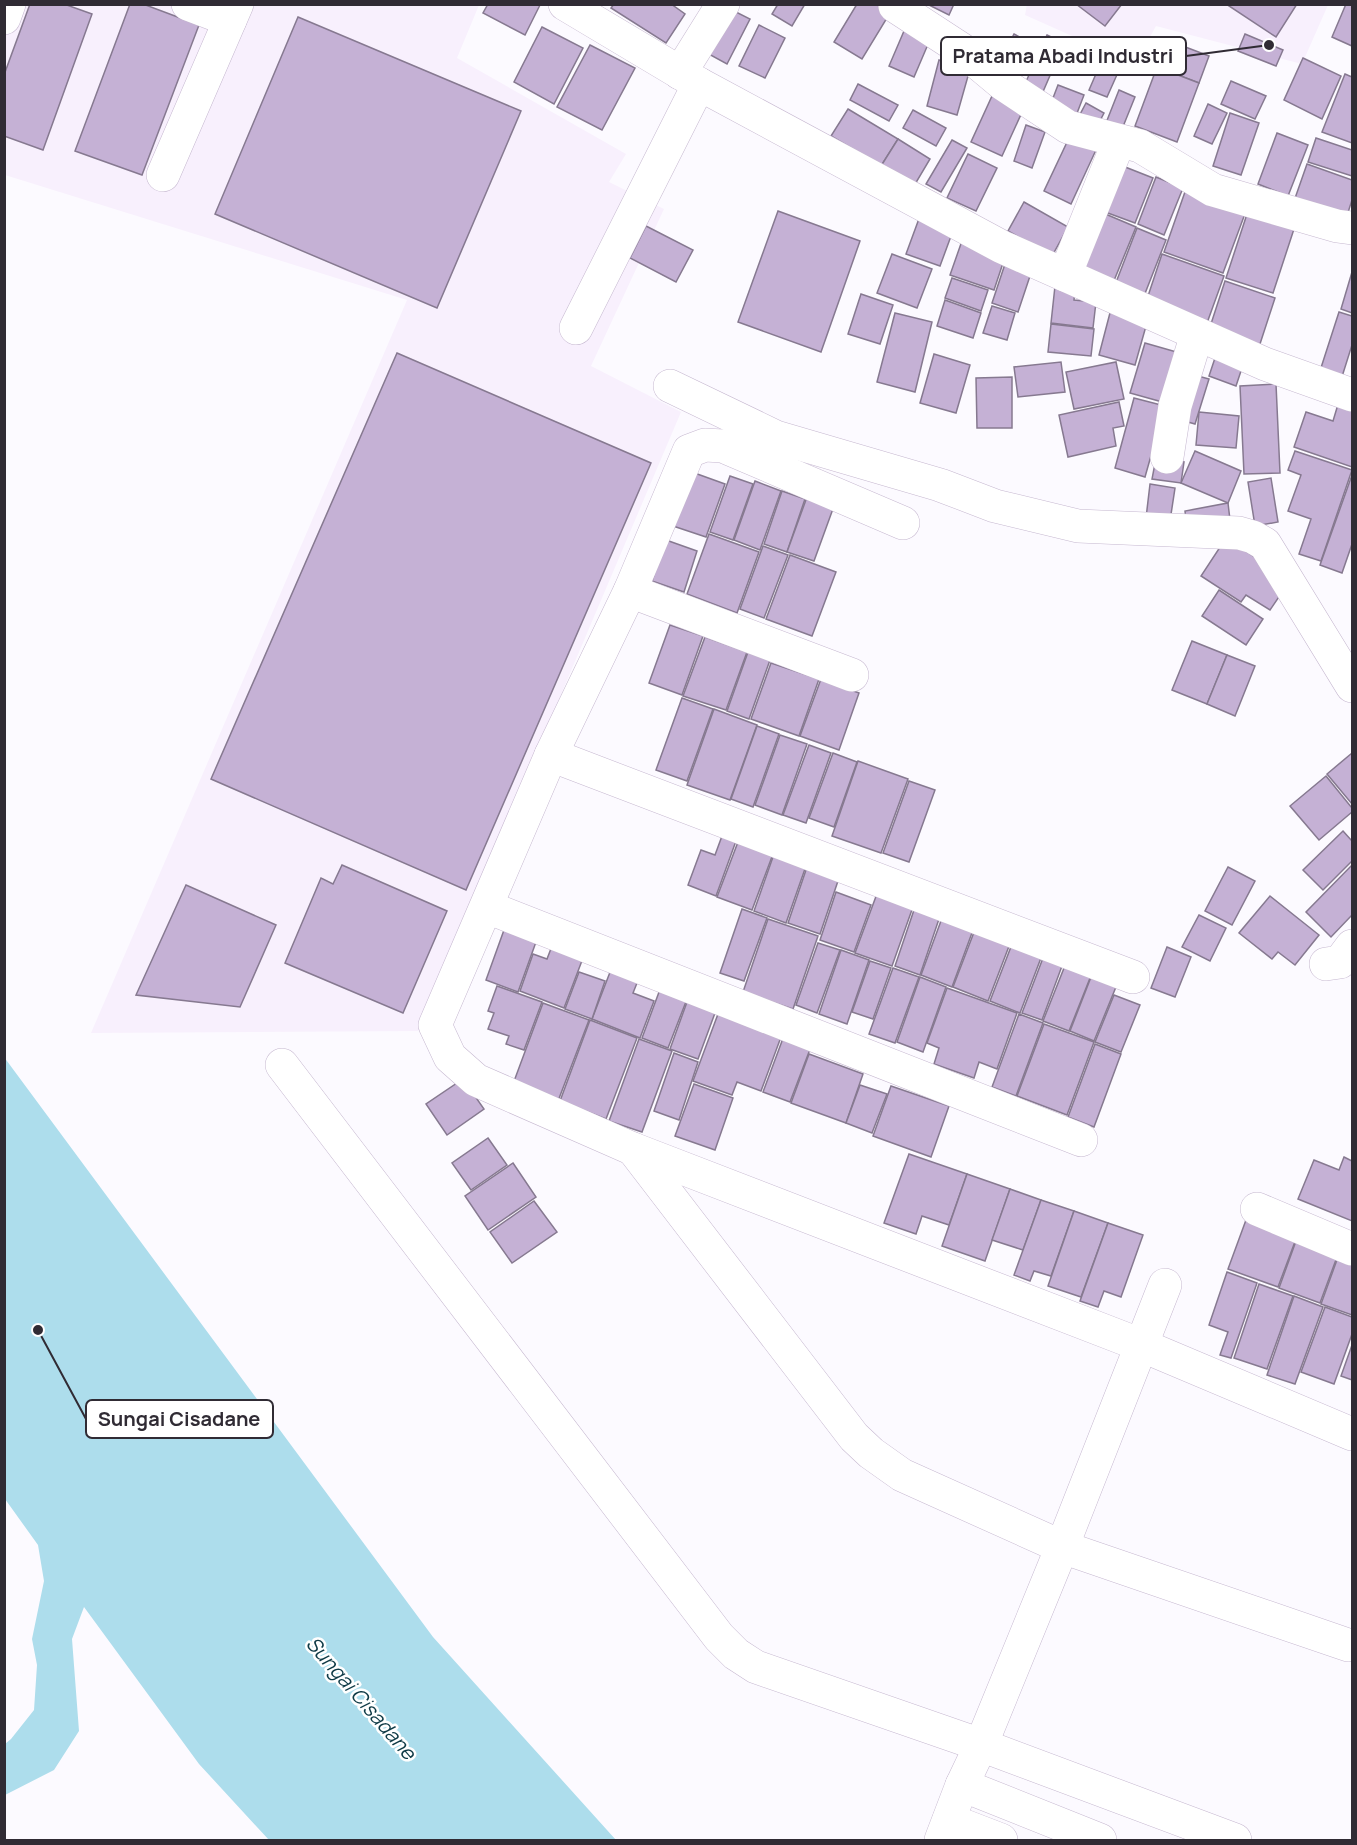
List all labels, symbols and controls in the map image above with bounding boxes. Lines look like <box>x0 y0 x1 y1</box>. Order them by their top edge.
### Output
callout: Pratama Abadi Industri <box>941 37 1186 75</box>
text: Pratama Abadi Industri <box>953 42 1173 69</box>
callout: Sungai Cisadane <box>86 1400 273 1438</box>
text: Sungai Cisadane <box>98 1405 260 1432</box>
water label: Sungai Cisadane <box>300 1630 423 1766</box>

